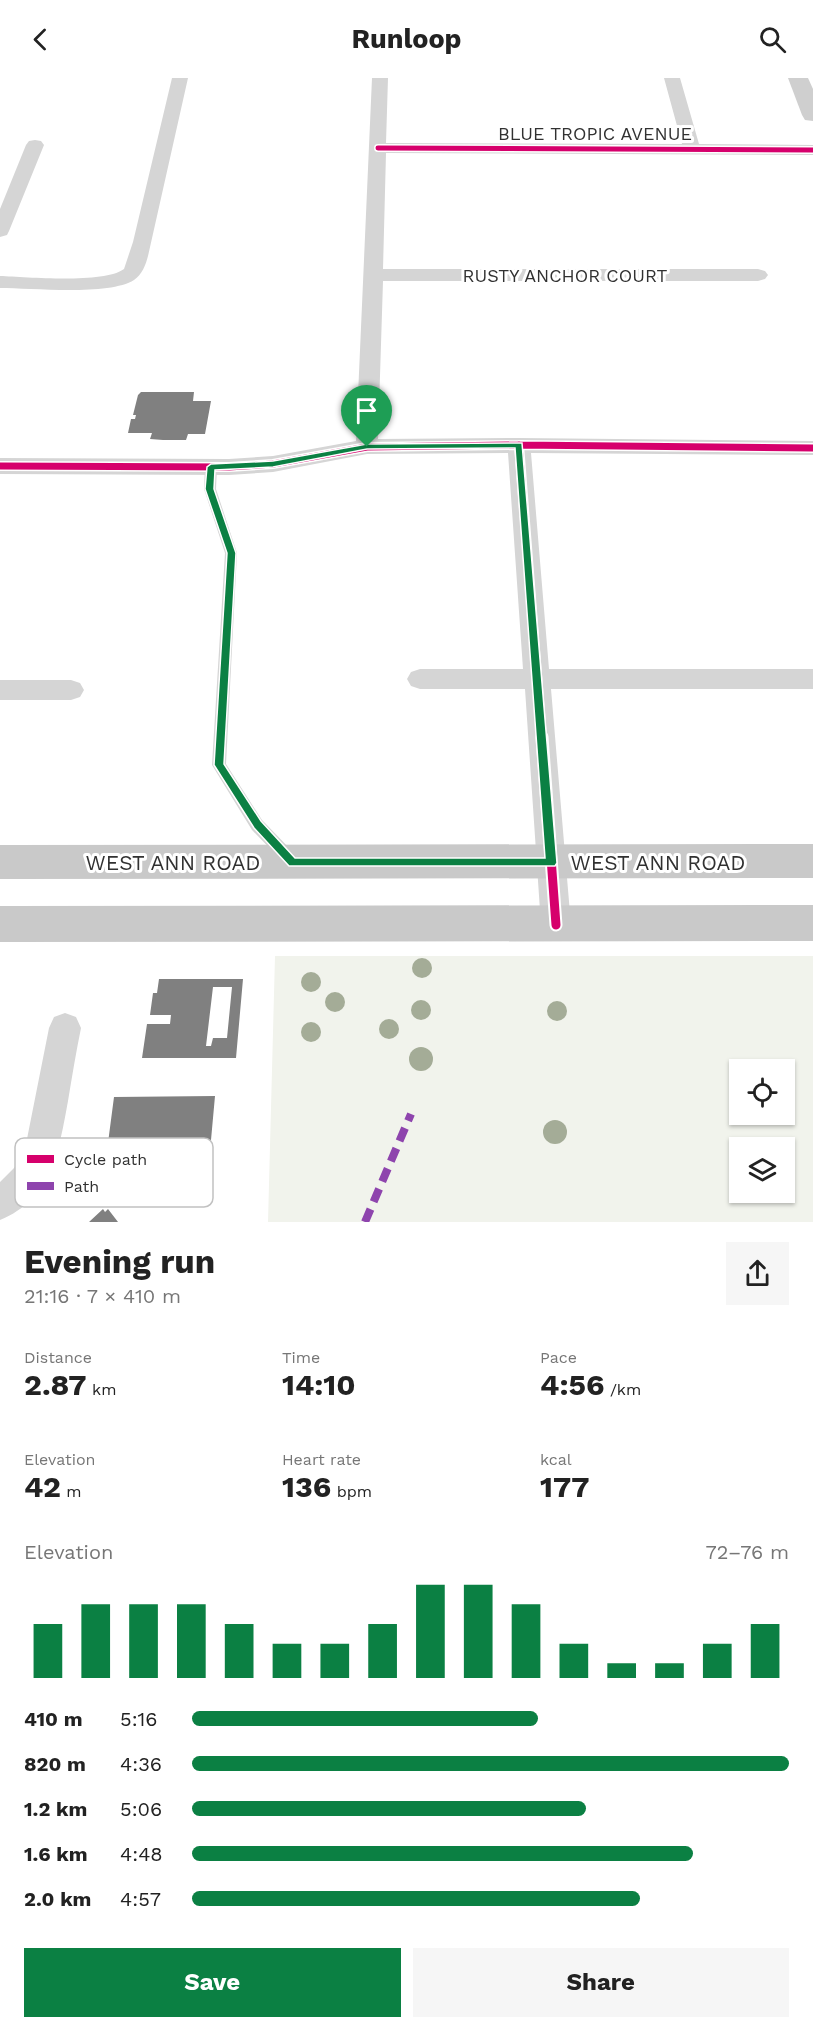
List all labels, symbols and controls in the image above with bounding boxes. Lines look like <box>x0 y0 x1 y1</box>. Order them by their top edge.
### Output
icon: back <box>24 23 57 56</box>
text: Runloop <box>351 23 462 55</box>
icon: search <box>756 23 789 56</box>
street label: BLUE TROPIC AVENUE <box>498 123 692 144</box>
street label: RUSTY ANCHOR COURT <box>463 265 668 286</box>
pin <box>341 385 392 447</box>
icon: arrive <box>350 394 383 427</box>
street label: WEST ANN ROAD <box>86 850 260 875</box>
street label: WEST ANN ROAD <box>571 850 745 875</box>
map controls <box>729 1059 795 1203</box>
button: locate <box>729 1059 795 1125</box>
button: layers <box>729 1137 795 1203</box>
legend <box>15 1138 213 1207</box>
text: Cycle path <box>64 1150 147 1169</box>
text: Path <box>64 1177 99 1196</box>
text: Evening run <box>24 1242 215 1281</box>
button: share <box>726 1242 789 1305</box>
text: 21:16 · 7 × 410 m <box>24 1284 181 1308</box>
text: Distance <box>24 1348 92 1367</box>
text: Time <box>282 1348 320 1367</box>
text: Pace <box>540 1348 577 1367</box>
text: 2.87 <box>24 1367 87 1402</box>
text: 14:10 <box>282 1367 356 1402</box>
text: 4:56 <box>540 1367 604 1402</box>
text: km <box>87 1380 116 1399</box>
text: /km <box>604 1380 641 1399</box>
text: Elevation <box>24 1450 95 1469</box>
text: Heart rate <box>282 1450 361 1469</box>
text: kcal <box>540 1450 572 1469</box>
text: 42 <box>24 1469 61 1504</box>
text: 136 <box>282 1469 331 1504</box>
text: 177 <box>540 1469 589 1504</box>
text: m <box>61 1482 82 1501</box>
text: bpm <box>331 1482 372 1501</box>
text: Elevation <box>24 1540 113 1564</box>
text: 72–76 m <box>706 1540 789 1564</box>
text: 410 m <box>24 1707 82 1731</box>
text: 5:16 <box>120 1707 158 1731</box>
text: 820 m <box>24 1752 86 1776</box>
text: 4:36 <box>120 1752 162 1776</box>
text: 1.2 km <box>24 1797 87 1821</box>
text: 5:06 <box>120 1797 162 1821</box>
text: 1.6 km <box>24 1842 88 1866</box>
text: 4:48 <box>120 1842 163 1866</box>
text: 2.0 km <box>24 1887 91 1911</box>
text: 4:57 <box>120 1887 161 1911</box>
button: Save <box>24 1948 401 2017</box>
button: Share <box>413 1948 789 2017</box>

